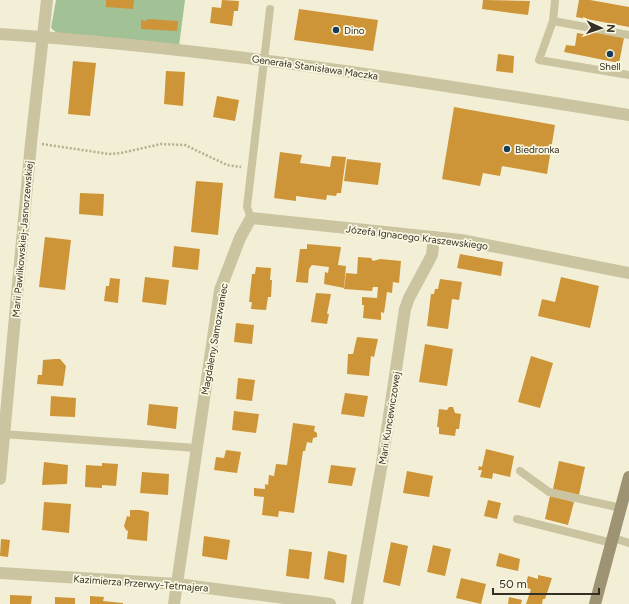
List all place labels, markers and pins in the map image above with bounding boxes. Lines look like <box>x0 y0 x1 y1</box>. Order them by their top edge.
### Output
place label: Dino <box>344 24 365 37</box>
marker: Dino <box>331 25 341 35</box>
marker: Shell <box>605 49 615 59</box>
place label: Shell <box>599 60 621 73</box>
place label: Biedronka <box>515 143 559 156</box>
marker: Biedronka <box>502 144 512 154</box>

